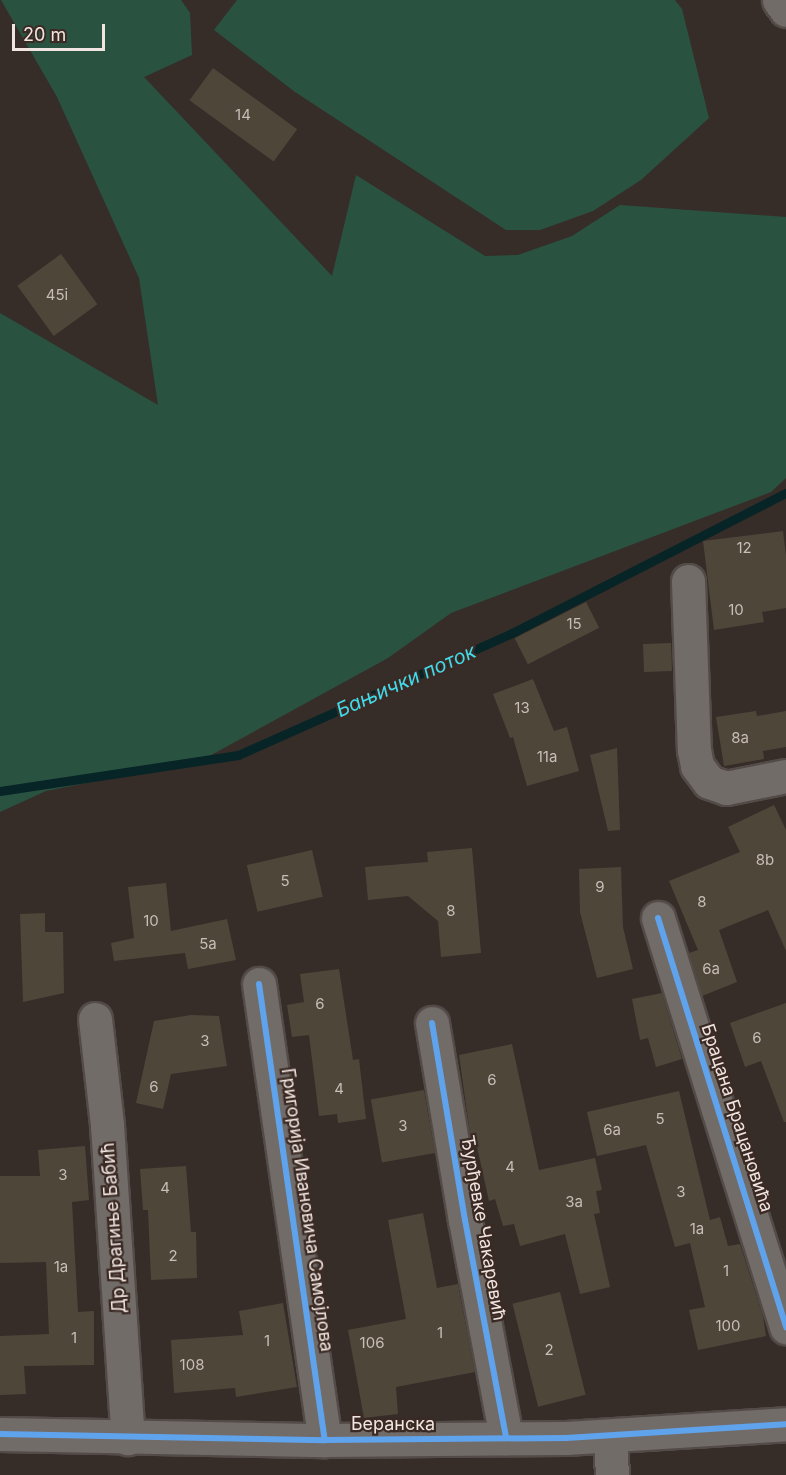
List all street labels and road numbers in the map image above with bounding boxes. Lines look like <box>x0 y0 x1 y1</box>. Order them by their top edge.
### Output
street label: Брацана Брацановића <box>696 1021 778 1215</box>
street label: Григорија Ивановича Самојлова <box>276 1067 338 1353</box>
street label: Ђурђевке Чакаревић <box>456 1134 510 1322</box>
street label: Др Драгиње Бабић <box>97 1142 131 1314</box>
street label: Беранска <box>351 1413 435 1435</box>

